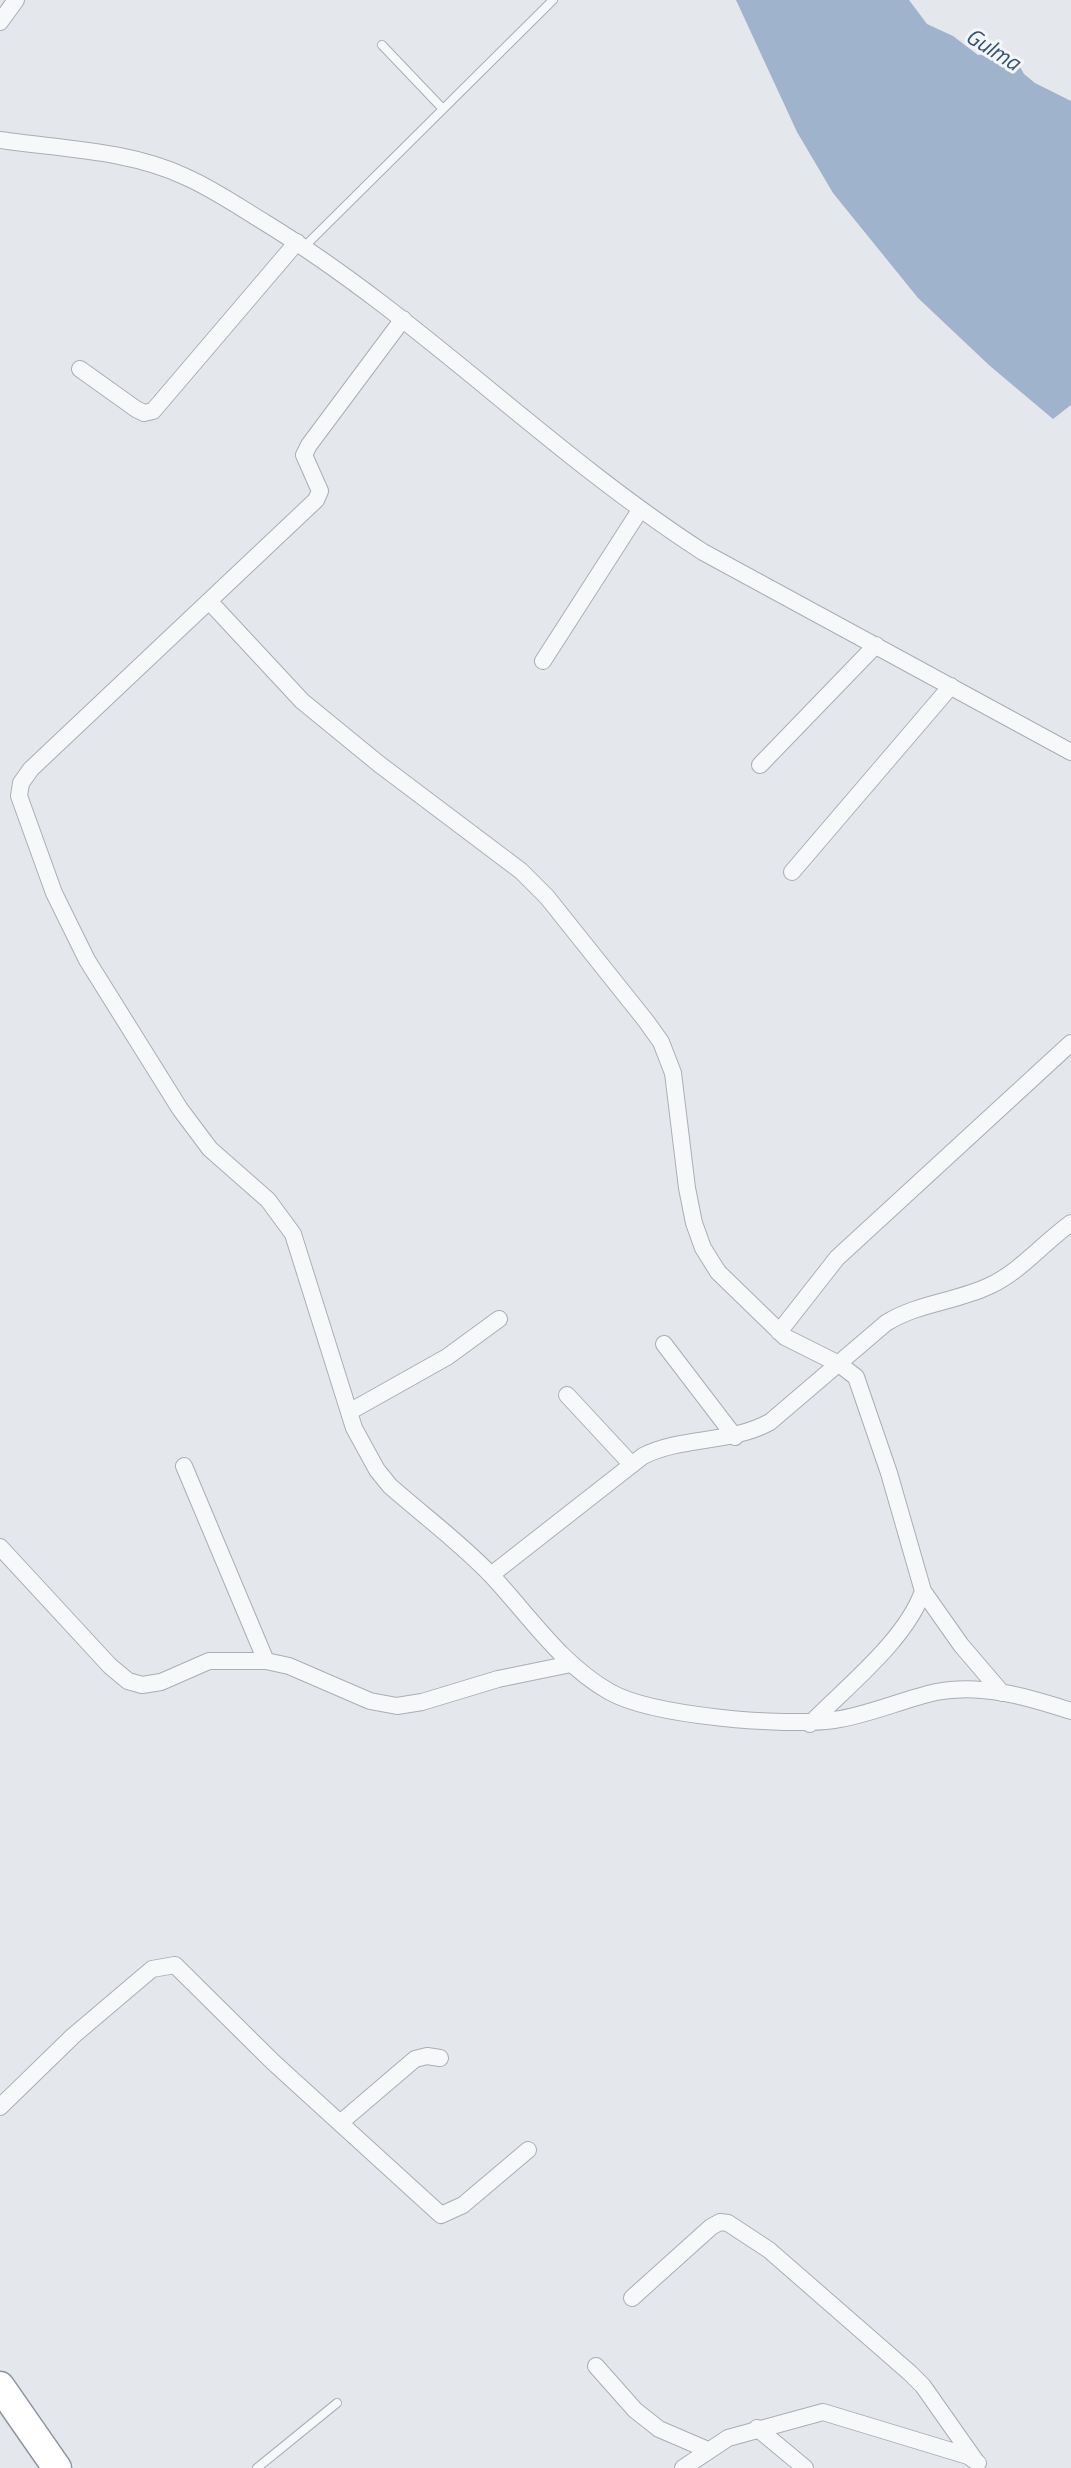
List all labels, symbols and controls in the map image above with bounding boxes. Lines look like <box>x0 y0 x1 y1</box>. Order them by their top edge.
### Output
water label: Gulma <box>960 24 1024 78</box>

